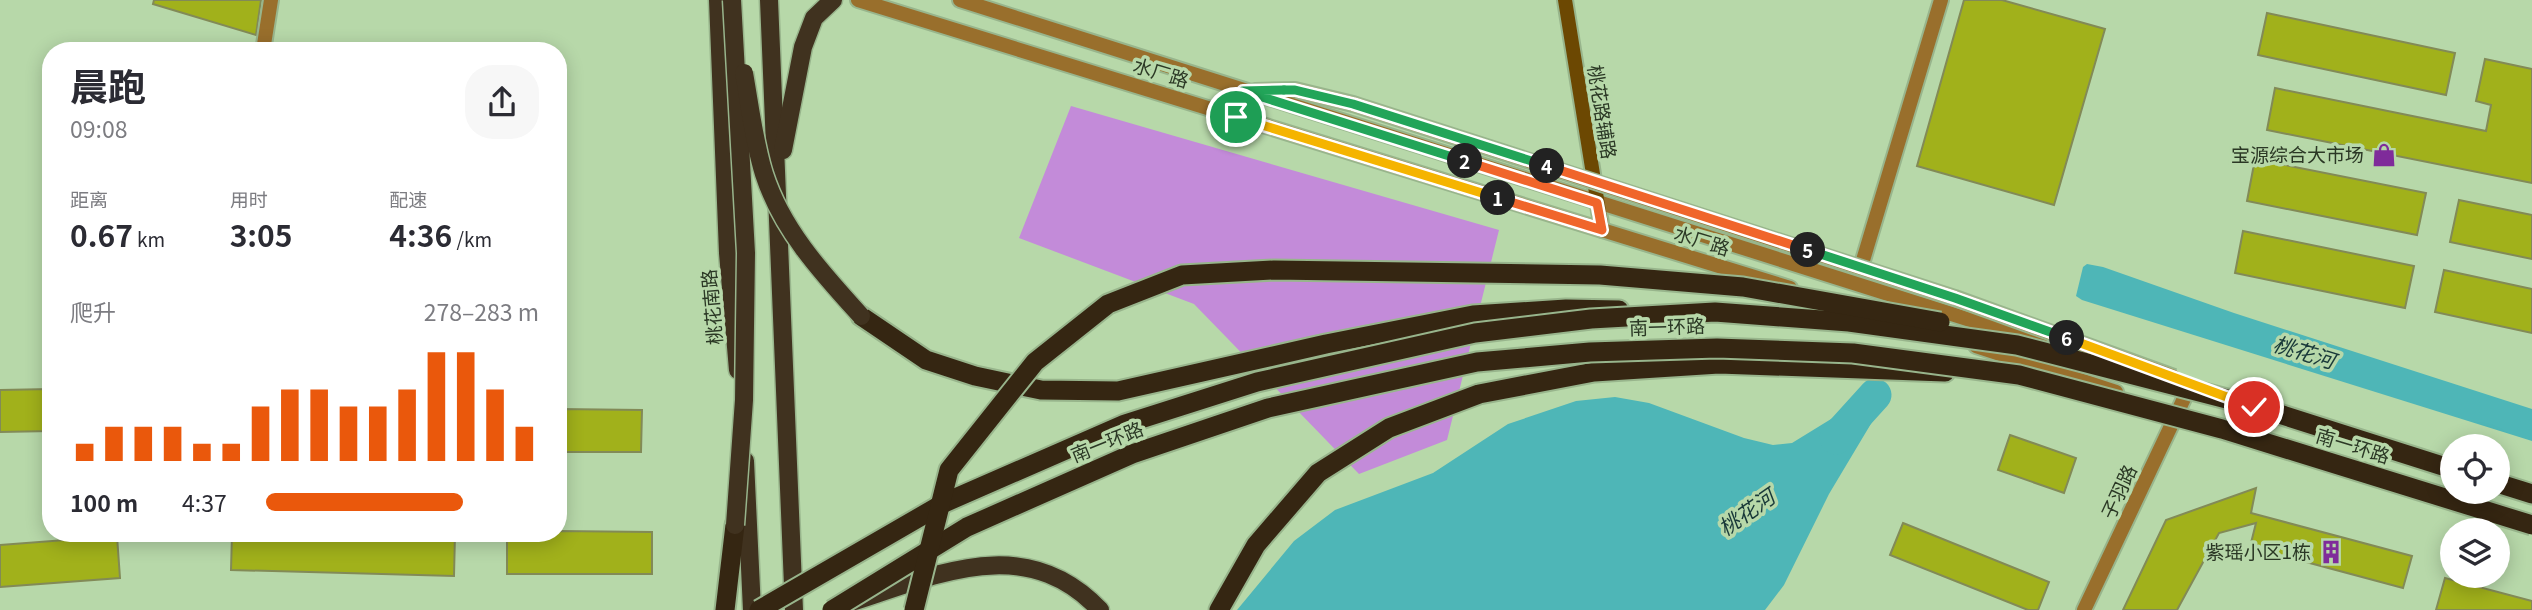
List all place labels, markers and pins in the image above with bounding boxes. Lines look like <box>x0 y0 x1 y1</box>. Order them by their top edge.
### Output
pin <box>1206 87 1266 147</box>
place label: 宝源综合大市场 <box>2231 140 2364 167</box>
shop icon: 宝源综合大市场 <box>2370 141 2398 169</box>
pin: 2 <box>1448 144 1482 178</box>
pin: 4 <box>1530 148 1564 184</box>
pin: 1 <box>1480 180 1516 216</box>
pin: 5 <box>1790 232 1826 268</box>
pin: 6 <box>2050 320 2084 356</box>
pin <box>2224 377 2284 437</box>
place label: 紫瑶小区1栋 <box>2205 537 2311 564</box>
building icon: 紫瑶小区1栋 <box>2317 538 2345 566</box>

